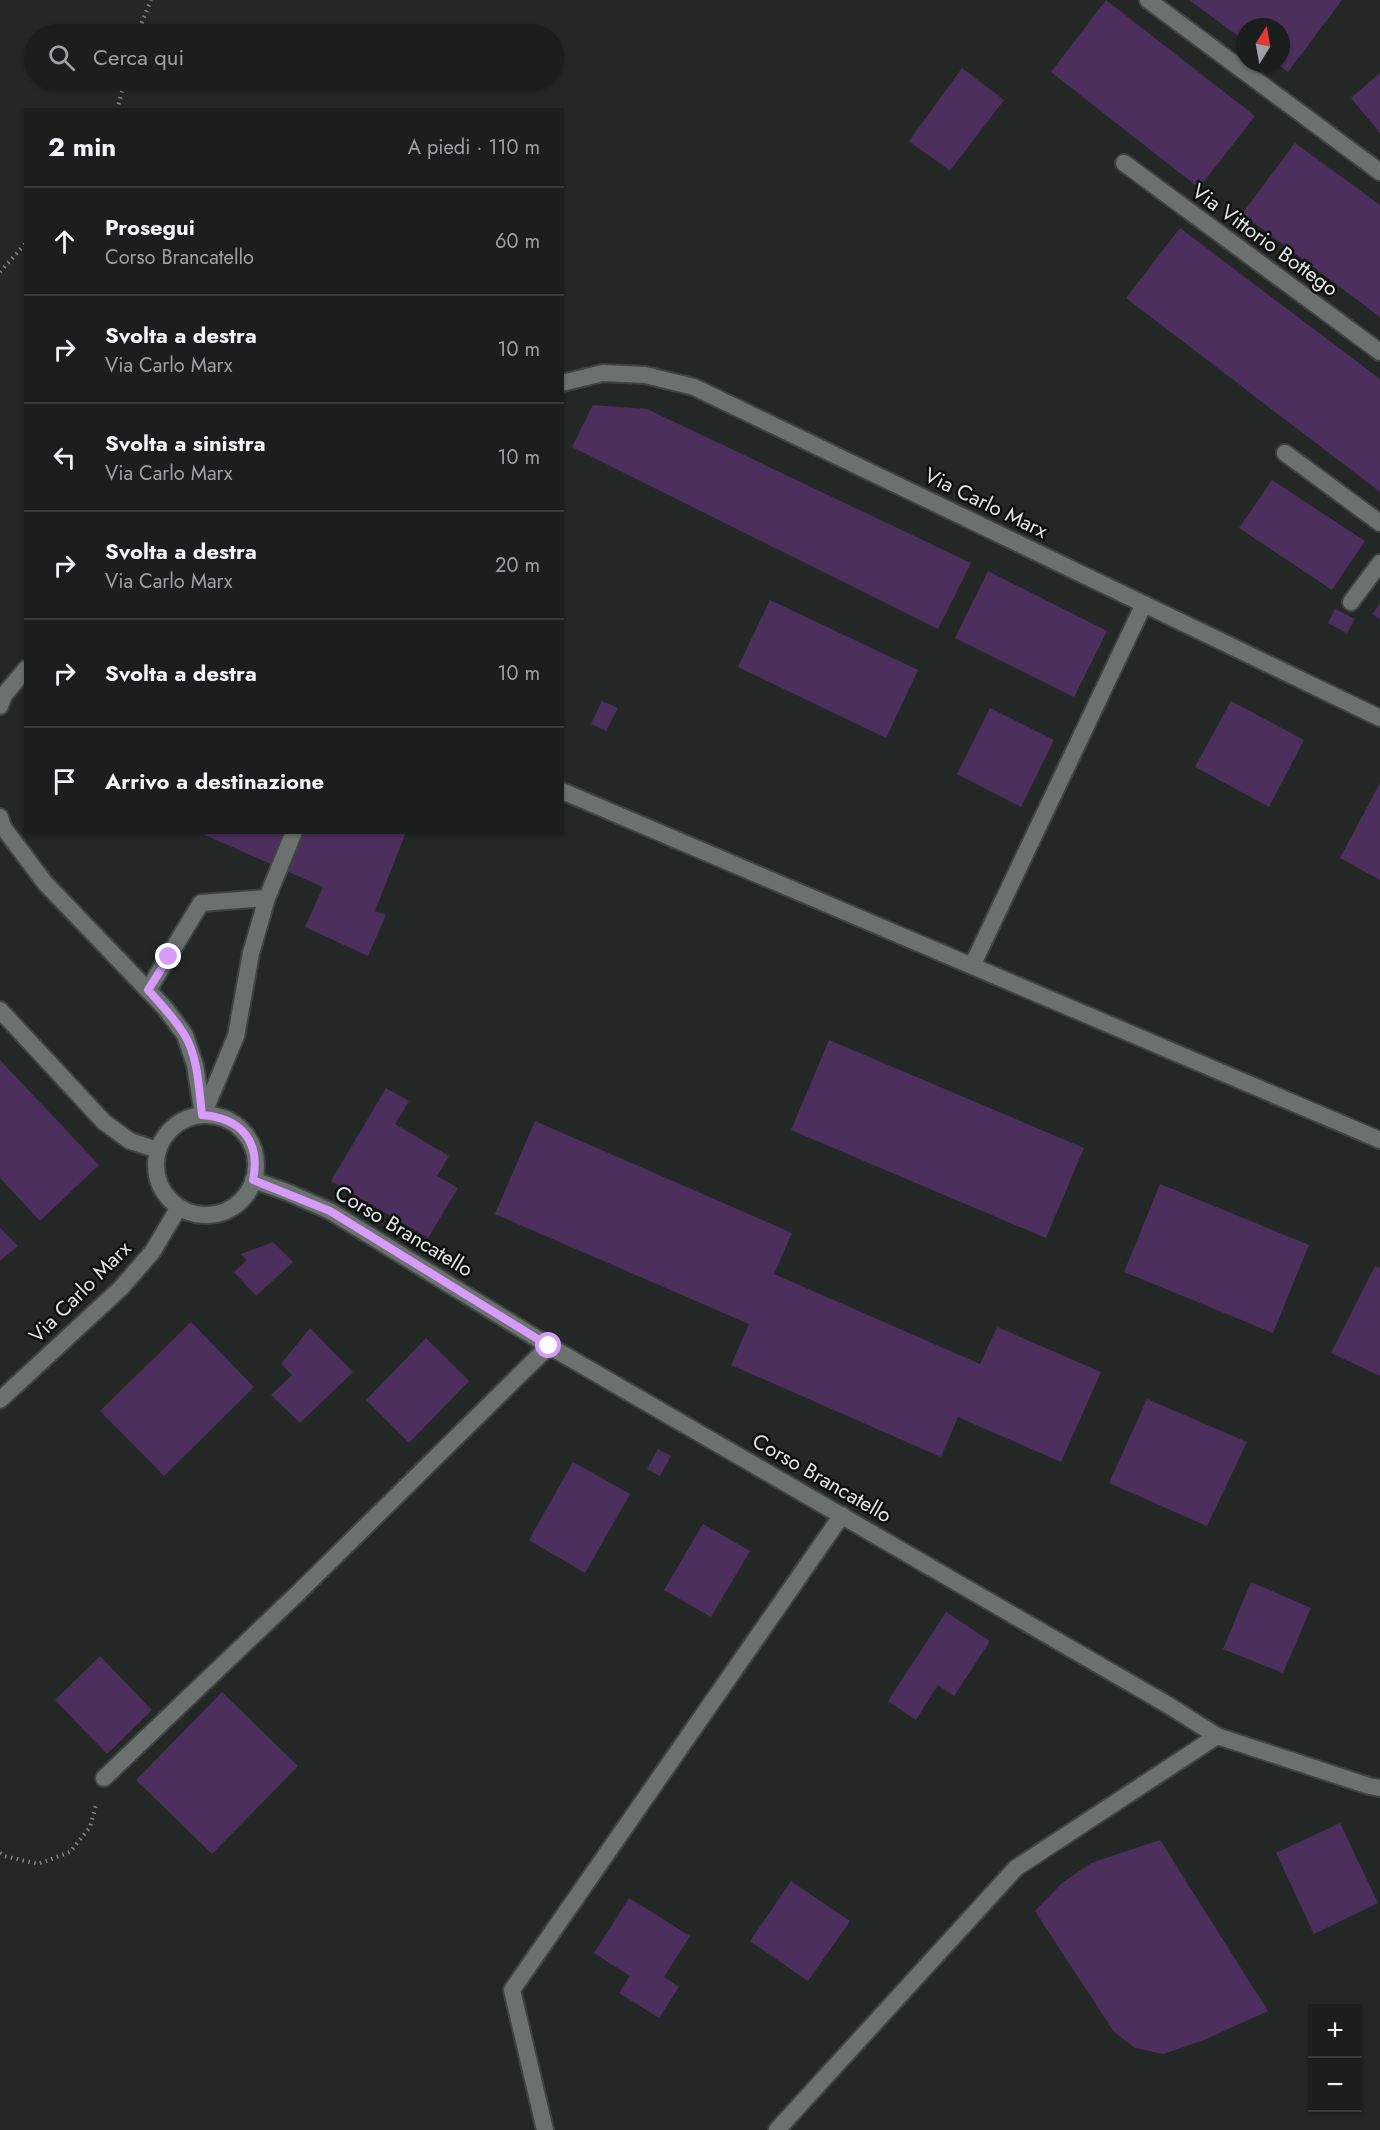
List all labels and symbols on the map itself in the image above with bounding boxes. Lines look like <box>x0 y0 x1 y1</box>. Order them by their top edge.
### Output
north arrow <box>1236 18 1290 72</box>
street label: Via Vittorio Bottego <box>1186 177 1344 303</box>
street label: Via Carlo Marx <box>919 460 1053 546</box>
route end <box>155 943 181 969</box>
street label: Corso Brancatello <box>329 1178 479 1284</box>
street label: Via Carlo Marx <box>22 1234 138 1350</box>
route start <box>535 1332 561 1358</box>
street label: Corso Brancatello <box>747 1426 897 1530</box>

